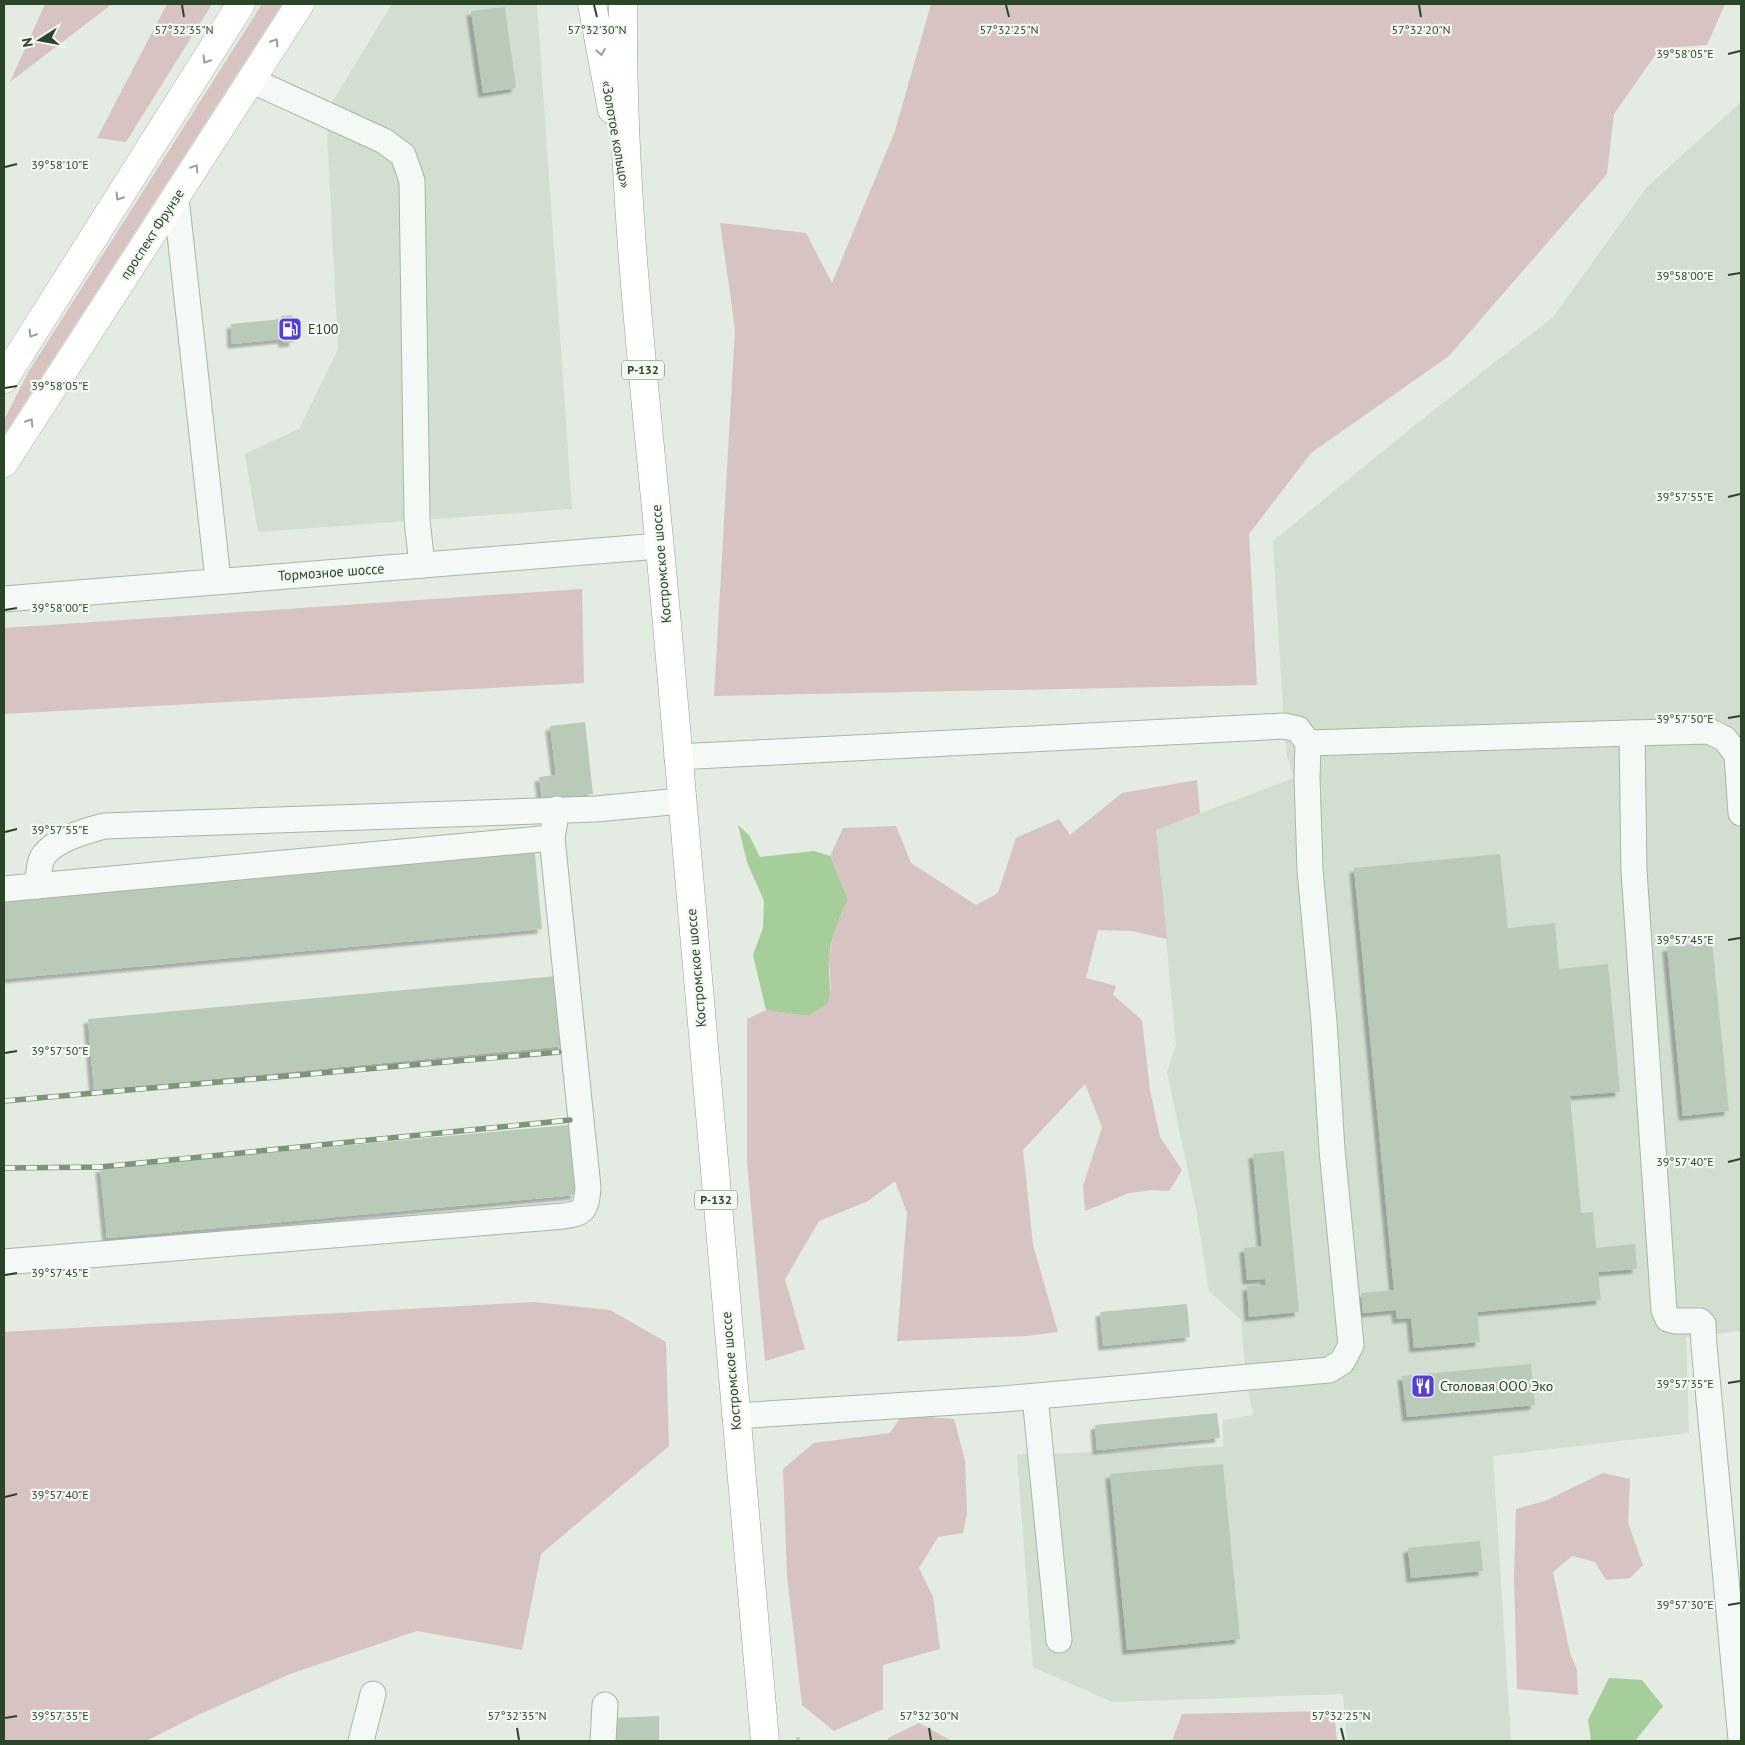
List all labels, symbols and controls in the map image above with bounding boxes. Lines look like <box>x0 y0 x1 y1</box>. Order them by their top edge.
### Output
north arrow <box>15 15 65 65</box>
text: 57°32'35"N <box>154 22 214 37</box>
text: 57°32'30"N <box>567 22 627 37</box>
text: 57°32'25"N <box>979 22 1039 37</box>
text: 57°32'20"N <box>1391 22 1451 37</box>
text: N <box>18 36 37 49</box>
one-way arrow <box>269 38 279 47</box>
text: 39°58'05"E <box>1656 46 1714 61</box>
one-way arrow <box>596 47 606 56</box>
one-way arrow <box>202 54 212 63</box>
street label: «Золотое кольцо» <box>598 79 634 190</box>
text: 39°58'10"E <box>31 157 89 172</box>
one-way arrow <box>189 164 198 174</box>
street label: проспект Фрунзе <box>116 185 188 283</box>
one-way arrow <box>116 191 125 201</box>
text: 39°58'00"E <box>1656 268 1714 283</box>
fuel station icon: E100 <box>277 316 303 342</box>
place label: E100 <box>308 320 339 338</box>
one-way arrow <box>29 329 38 338</box>
road number: Р-132 <box>622 360 664 380</box>
text: 39°58'05"E <box>31 378 89 393</box>
one-way arrow <box>24 418 34 427</box>
text: 39°57'55"E <box>1656 489 1714 504</box>
street label: Костромское шоссе <box>647 504 675 624</box>
street label: Тормозное шоссе <box>277 559 385 585</box>
text: 39°58'00"E <box>31 600 89 615</box>
text: 39°57'50"E <box>1656 711 1714 726</box>
text: 39°57'55"E <box>31 822 89 837</box>
street label: Костромское шоссе <box>682 908 710 1028</box>
text: 39°57'45"E <box>1656 932 1714 947</box>
text: 39°57'50"E <box>31 1043 89 1058</box>
text: 39°57'40"E <box>1656 1154 1714 1169</box>
road number: Р-132 <box>695 1190 737 1210</box>
text: 39°57'45"E <box>31 1265 89 1280</box>
street label: Костромское шоссе <box>717 1311 745 1431</box>
restaurant icon: Столовая ООО Эко <box>1410 1373 1436 1399</box>
text: 39°57'35"E <box>1656 1376 1714 1391</box>
place label: Столовая ООО Эко <box>1440 1377 1553 1395</box>
text: 39°57'40"E <box>31 1487 89 1502</box>
text: 39°57'30"E <box>1656 1597 1714 1612</box>
text: 39°57'35"E <box>31 1708 89 1723</box>
text: 57°32'35"N <box>487 1708 547 1723</box>
text: 57°32'30"N <box>899 1708 959 1723</box>
text: 57°32'25"N <box>1311 1708 1371 1723</box>

